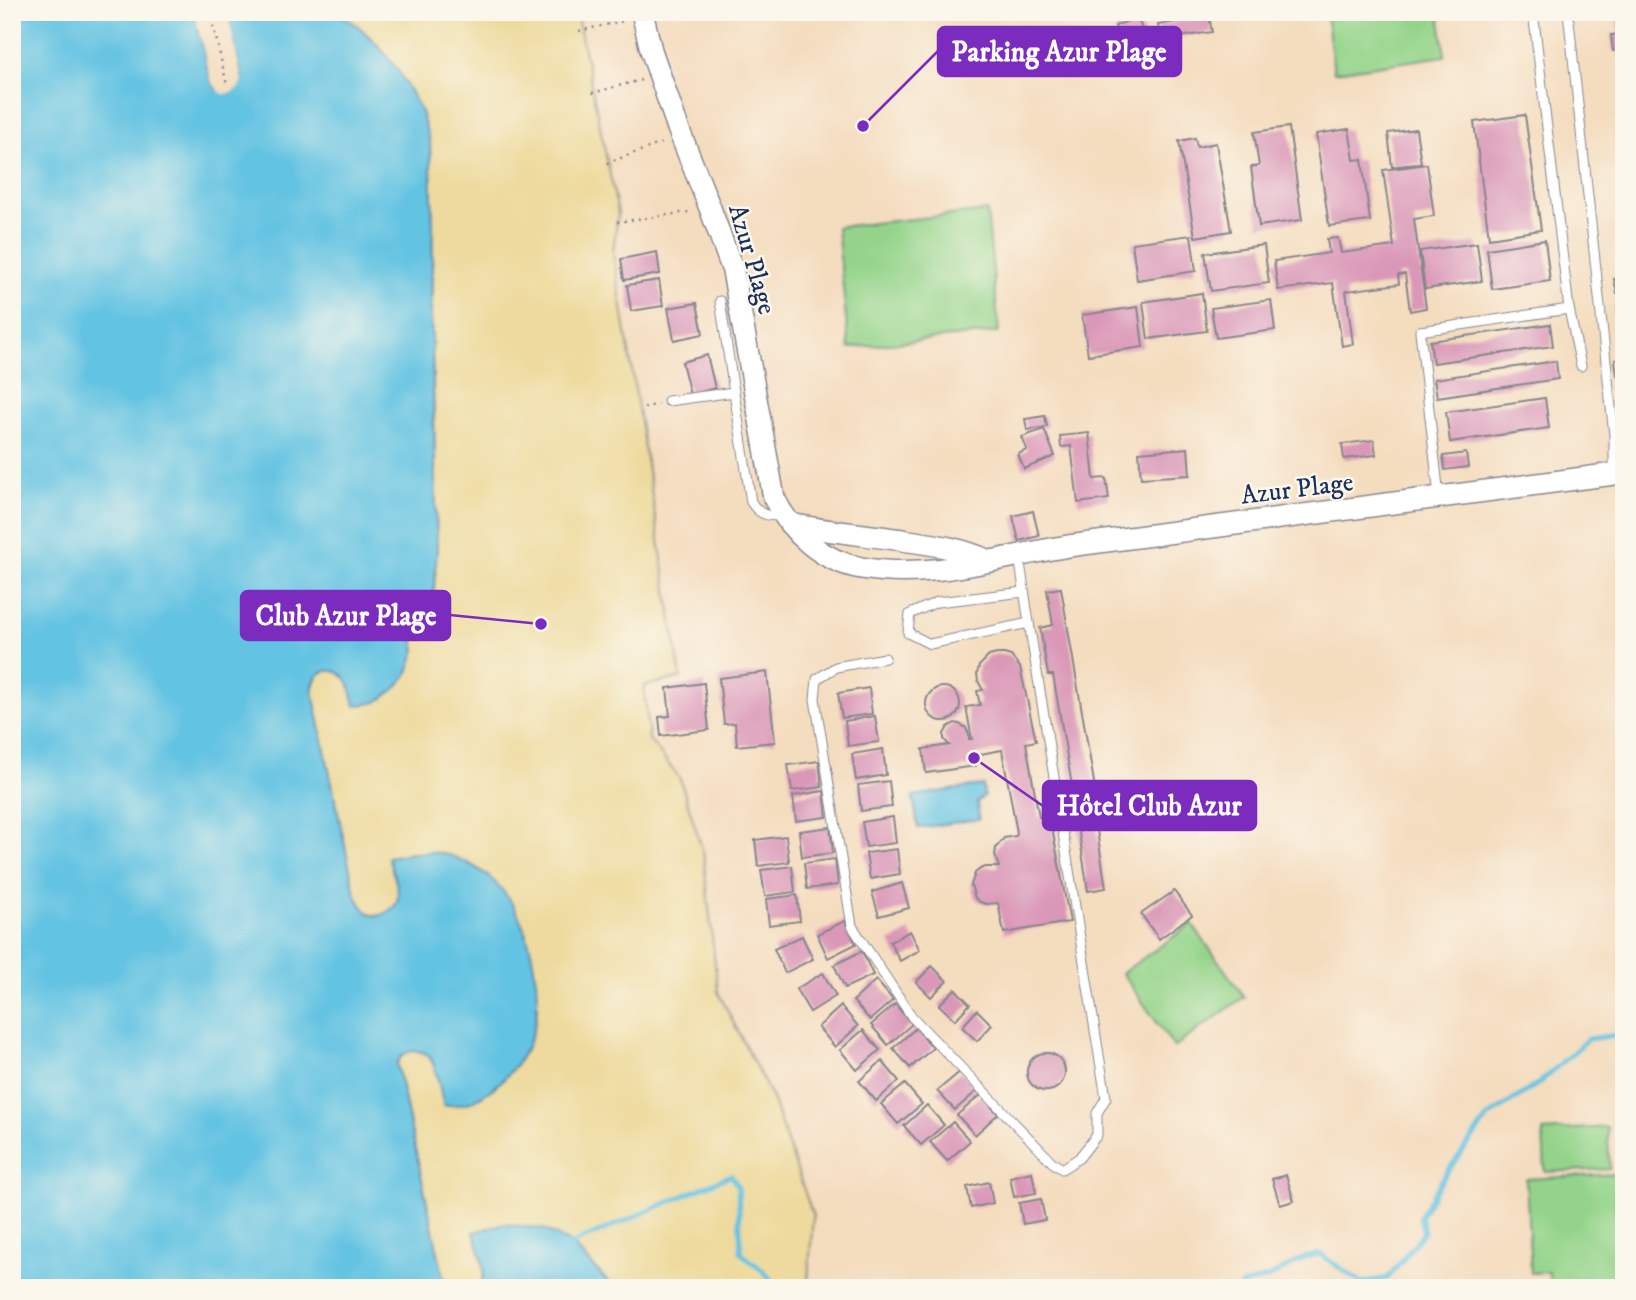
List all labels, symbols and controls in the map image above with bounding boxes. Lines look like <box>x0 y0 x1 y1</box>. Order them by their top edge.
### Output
callout: Parking Azur Plage <box>938 27 1181 76</box>
text: Parking Azur Plage <box>951 35 1167 70</box>
street label: Azur Plage <box>720 201 783 318</box>
street label: Azur Plage <box>1239 466 1355 513</box>
callout: Club Azur Plage <box>241 591 450 640</box>
text: Club Azur Plage <box>255 599 437 634</box>
callout: Hôtel Club Azur <box>1043 781 1256 830</box>
text: Hôtel Club Azur <box>1056 789 1242 824</box>

